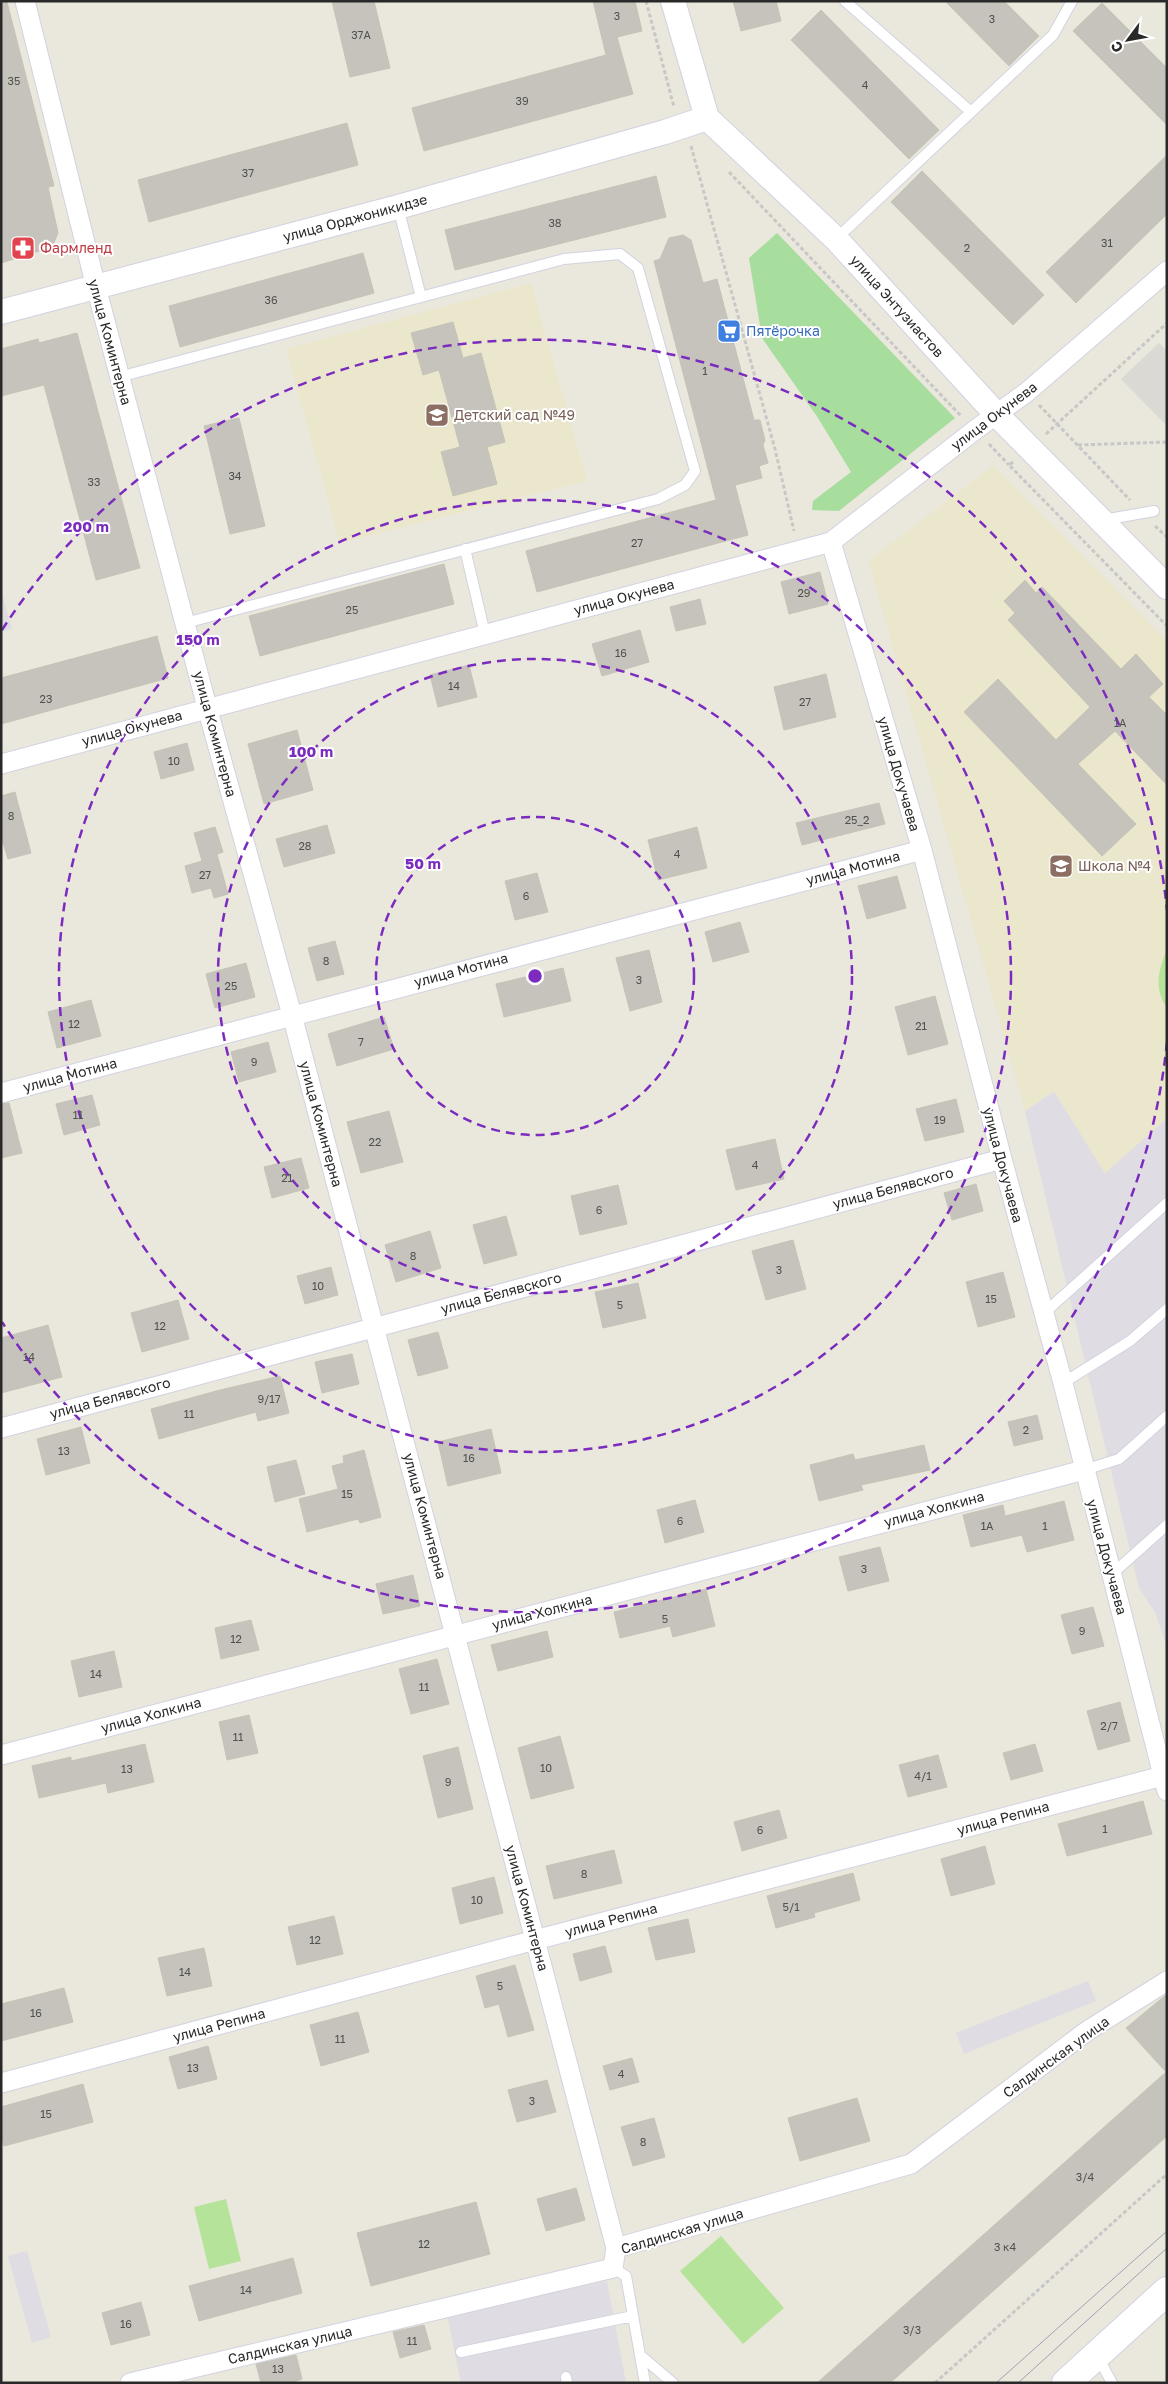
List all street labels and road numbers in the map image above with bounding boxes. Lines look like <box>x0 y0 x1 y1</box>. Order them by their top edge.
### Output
street label: улица Орджоникидзе <box>281 190 429 245</box>
street label: улица Энтузиастов <box>847 251 948 360</box>
street label: улица Коминтерна <box>86 277 135 407</box>
street label: улица Окунева <box>947 378 1040 454</box>
street label: улица Окунева <box>572 575 676 618</box>
street label: улица Коминтерна <box>191 669 240 799</box>
street label: улица Окунева <box>80 706 184 749</box>
street label: улица Докучаева <box>875 714 924 833</box>
street label: улица Мотина <box>804 847 902 888</box>
street label: улица Мотина <box>412 949 510 990</box>
street label: улица Мотина <box>21 1054 119 1095</box>
street label: улица Коминтерна <box>297 1059 346 1189</box>
street label: улица Докучаева <box>980 1105 1027 1224</box>
street label: улица Белявского <box>831 1163 955 1212</box>
street label: улица Белявского <box>439 1268 563 1317</box>
street label: улица Белявского <box>48 1373 172 1422</box>
street label: улица Коминтерна <box>401 1451 450 1581</box>
street label: улица Холкина <box>882 1487 986 1530</box>
street label: улица Докучаева <box>1084 1497 1131 1616</box>
street label: улица Холкина <box>490 1590 594 1633</box>
street label: улица Холкина <box>99 1693 203 1736</box>
street label: улица Репина <box>955 1797 1051 1838</box>
street label: улица Коминтерна <box>503 1843 552 1973</box>
street label: улица Репина <box>563 1899 659 1940</box>
street label: улица Репина <box>171 2004 267 2045</box>
street label: Салдинская улица <box>999 2012 1112 2101</box>
street label: Салдинская улица <box>619 2204 745 2257</box>
street label: Салдинская улица <box>226 2322 354 2367</box>

